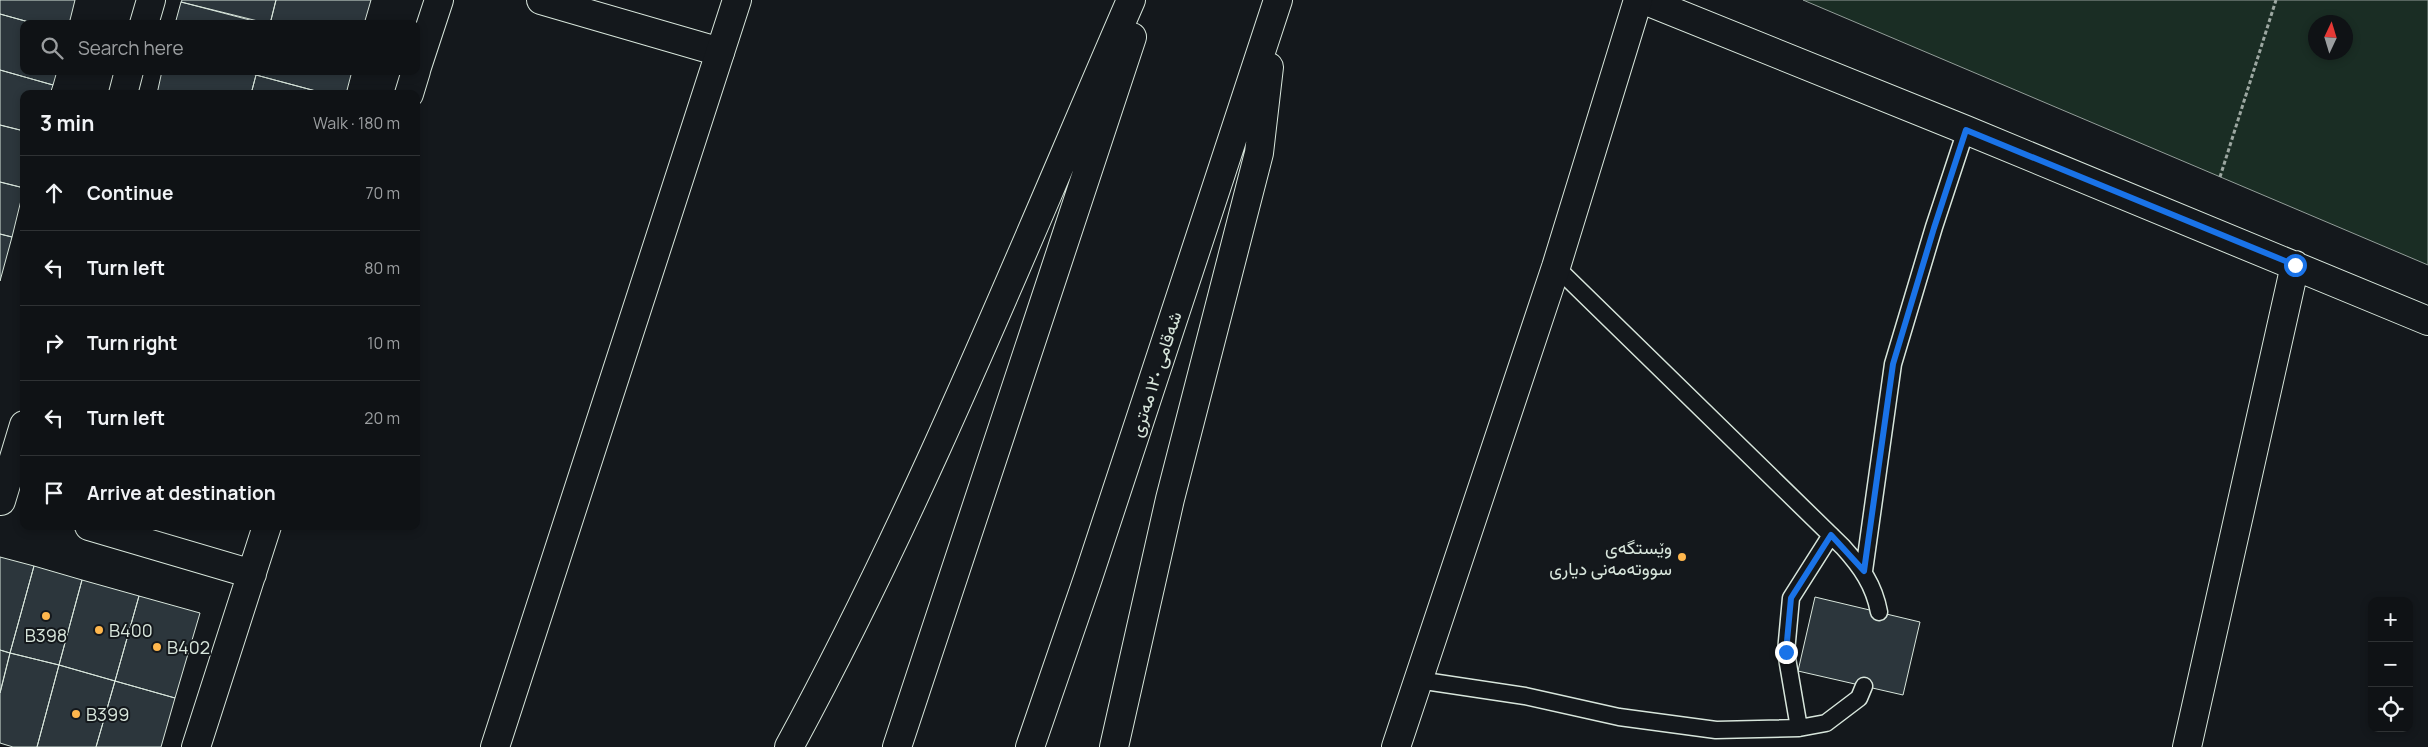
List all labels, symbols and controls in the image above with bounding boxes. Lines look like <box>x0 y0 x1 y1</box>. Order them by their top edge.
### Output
north arrow <box>2308 15 2353 60</box>
search box <box>20 20 420 75</box>
icon: search <box>38 34 66 62</box>
text: Search here <box>78 35 184 61</box>
text: 3 min <box>40 109 94 137</box>
text: Walk · 180 m <box>313 112 400 134</box>
icon: ahead <box>40 179 68 207</box>
text: Continue <box>87 180 173 206</box>
text: 70 m <box>365 182 400 204</box>
icon: left <box>40 254 68 282</box>
route start <box>2284 254 2307 277</box>
text: Turn left <box>87 255 165 281</box>
text: 80 m <box>364 257 400 279</box>
street label: شەقامی ١٢٠ مەتری <box>1123 308 1187 440</box>
icon: right <box>40 329 68 357</box>
text: Turn right <box>87 330 177 356</box>
text: 10 m <box>367 332 400 354</box>
icon: left <box>40 404 68 432</box>
text: Turn left <box>87 405 165 431</box>
text: 20 m <box>364 407 400 429</box>
icon: arrive <box>40 479 68 507</box>
text: Arrive at destination <box>87 480 276 506</box>
place label: وێستگەی سووتەمەنی دیاری <box>1549 535 1672 580</box>
marker: وێستگەی سووتەمەنی دیاری <box>1676 551 1688 563</box>
map controls <box>2368 597 2413 732</box>
button: + <box>2368 597 2413 642</box>
marker: B398 <box>40 610 52 622</box>
place label: B400 <box>109 618 153 642</box>
place label: B398 <box>25 623 67 647</box>
marker: B400 <box>93 624 105 636</box>
place label: B402 <box>167 635 210 659</box>
marker: B402 <box>151 641 163 653</box>
route end <box>1775 641 1798 664</box>
button: − <box>2368 642 2413 687</box>
button: locate <box>2368 687 2413 732</box>
place label: B399 <box>86 702 129 726</box>
marker: B399 <box>70 708 82 720</box>

